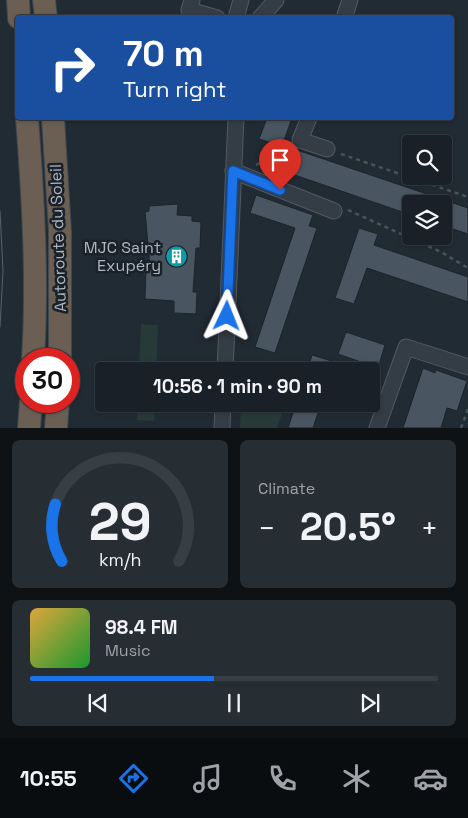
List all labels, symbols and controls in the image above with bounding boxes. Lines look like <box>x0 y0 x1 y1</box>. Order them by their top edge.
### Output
text: 70 m <box>123 32 204 76</box>
icon: right <box>40 35 105 100</box>
text: Turn right <box>123 75 226 103</box>
map controls <box>402 135 452 245</box>
button: search <box>402 135 452 185</box>
pin <box>259 139 301 190</box>
icon: arrive <box>266 146 294 174</box>
street label: Autoroute du Soleil <box>45 164 71 312</box>
button: layers <box>402 195 452 245</box>
place label: MJC Saint Exupéry <box>84 237 161 276</box>
building icon: MJC Saint Exupéry <box>165 244 189 268</box>
position arrow <box>200 289 252 341</box>
speed limit sign: 30 <box>15 348 80 413</box>
text: 10:56 · 1 min · 90 m <box>153 374 322 399</box>
text: Climate <box>258 478 315 499</box>
text: 29 <box>89 489 151 555</box>
text: 20.5° <box>300 503 396 551</box>
text: − <box>258 510 275 546</box>
text: + <box>421 510 438 546</box>
text: km/h <box>99 548 141 571</box>
text: 98.4 FM <box>105 615 178 640</box>
text: Music <box>105 640 151 661</box>
icon: previous <box>84 689 112 717</box>
icon: pause <box>220 689 248 717</box>
icon: next <box>356 689 384 717</box>
icon: directions <box>116 761 151 796</box>
icon: music <box>190 761 225 796</box>
icon: phone <box>265 761 300 796</box>
icon: climate <box>339 761 374 796</box>
icon: car <box>413 761 448 796</box>
text: 10:55 <box>20 764 77 792</box>

